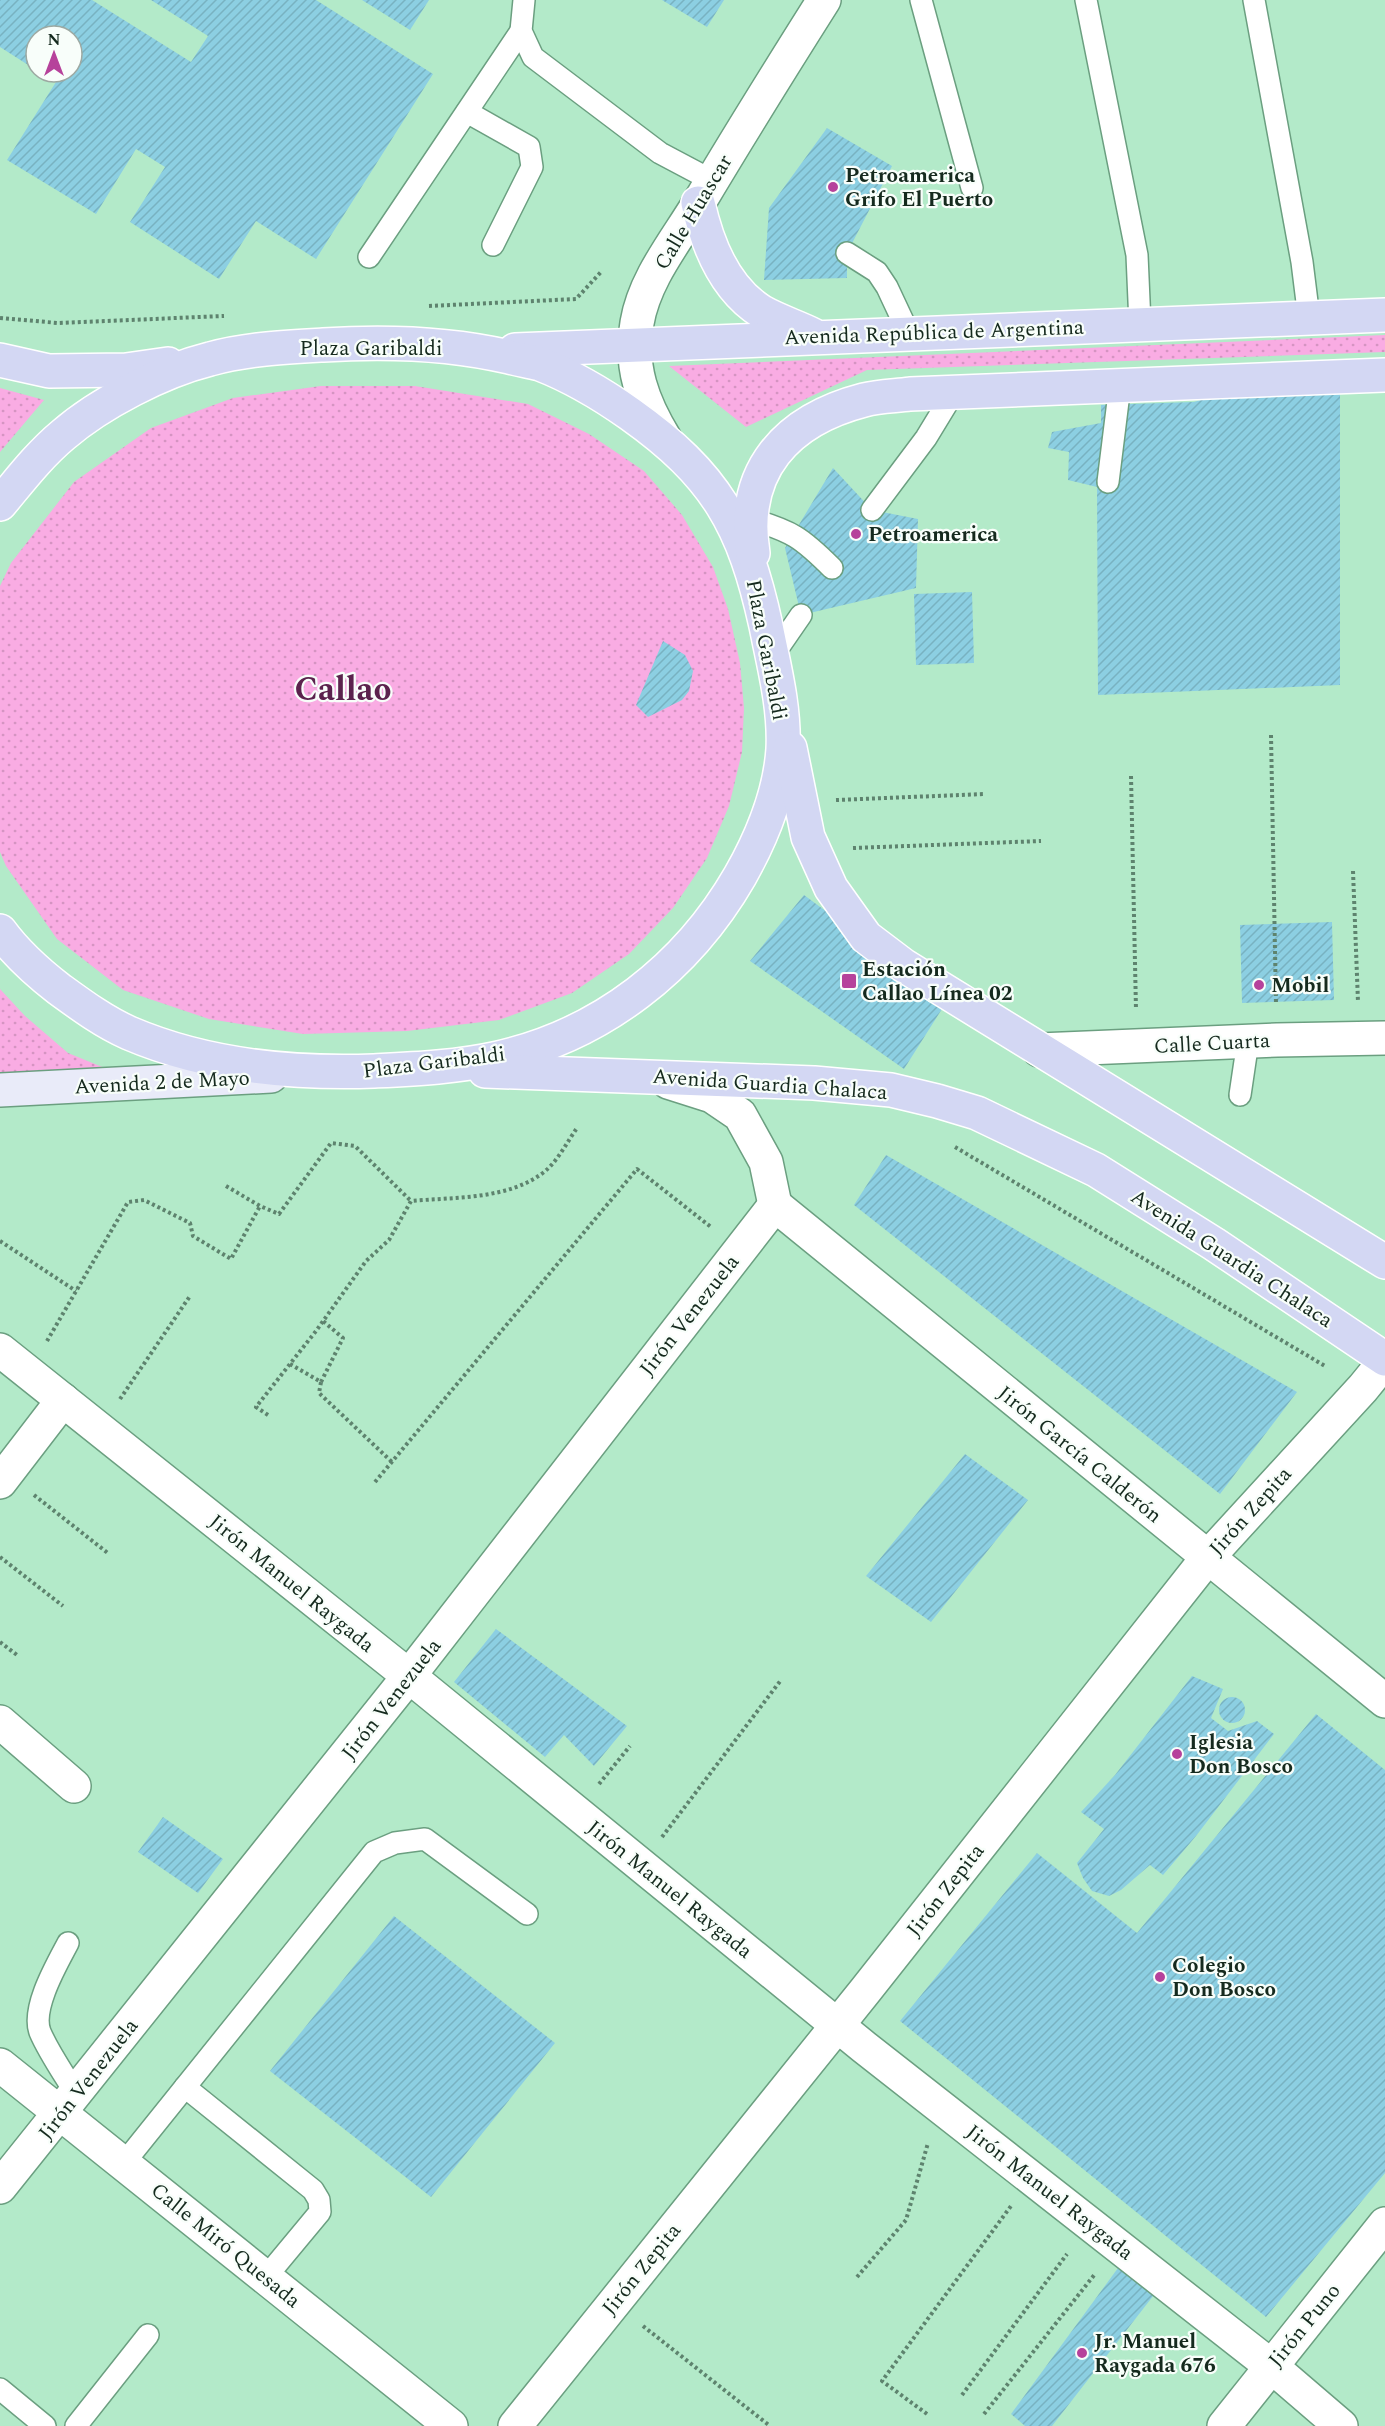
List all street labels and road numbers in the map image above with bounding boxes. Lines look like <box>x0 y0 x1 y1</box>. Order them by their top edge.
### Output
street label: Calle Huascar <box>647 149 741 276</box>
street label: Avenida República de Argentina <box>783 312 1085 354</box>
street label: Plaza Garibaldi <box>299 333 443 365</box>
street label: Plaza Garibaldi <box>737 577 795 723</box>
street label: Calle Cuarta <box>1153 1025 1272 1063</box>
street label: Plaza Garibaldi <box>361 1038 507 1088</box>
street label: Avenida Guardia Chalaca <box>651 1061 889 1109</box>
street label: Avenida 2 de Mayo <box>73 1062 251 1104</box>
street label: Avenida Guardia Chalaca <box>1124 1181 1340 1337</box>
street label: Jirón Venezuela <box>632 1247 748 1383</box>
street label: Jirón García Calderón <box>990 1378 1169 1531</box>
street label: Jirón Zepita <box>1202 1459 1300 1564</box>
street label: Jirón Manuel Raygada <box>201 1507 382 1661</box>
street label: Jirón Venezuela <box>334 1631 450 1767</box>
street label: Jirón Manuel Raygada <box>579 1813 760 1967</box>
street label: Jirón Zepita <box>899 1836 993 1944</box>
street label: Jirón Venezuela <box>31 2011 147 2147</box>
street label: Jirón Manuel Raygada <box>959 2117 1141 2269</box>
street label: Calle Miró Quesada <box>143 2175 308 2317</box>
street label: Jirón Zepita <box>594 2216 690 2323</box>
street label: Jirón Puno <box>1261 2277 1349 2375</box>

